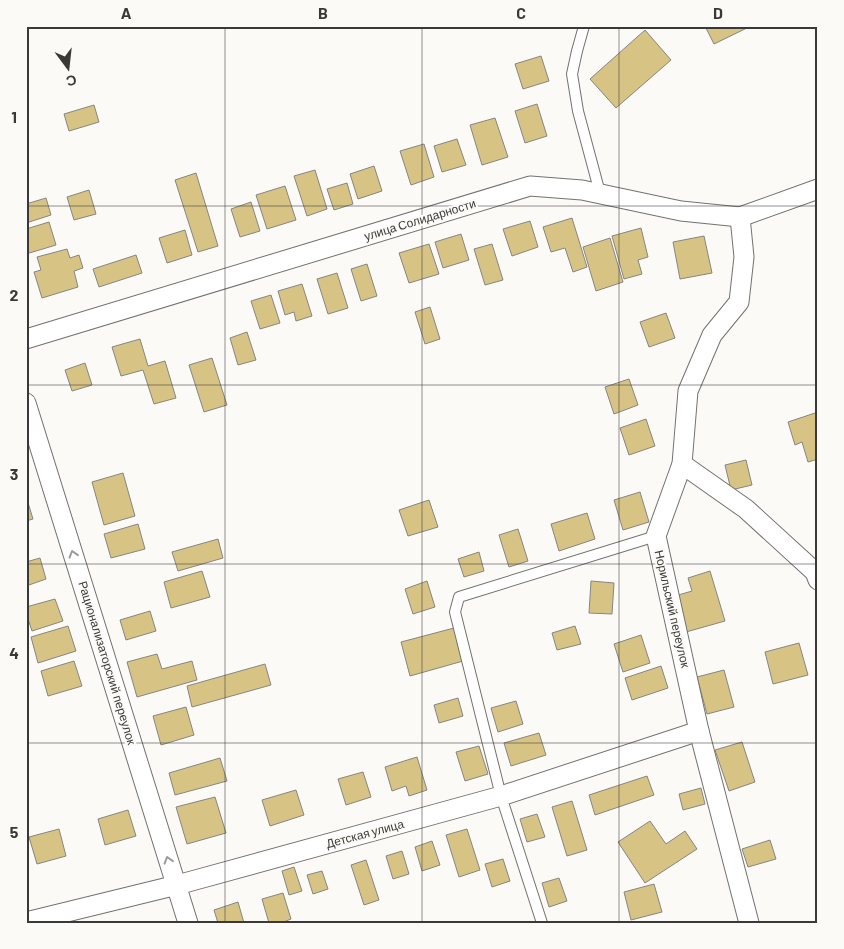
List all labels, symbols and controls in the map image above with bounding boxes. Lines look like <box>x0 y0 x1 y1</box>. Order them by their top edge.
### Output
text: A <box>121 3 132 22</box>
text: B <box>318 3 328 22</box>
text: C <box>516 3 526 22</box>
text: D <box>713 3 723 22</box>
north arrow <box>42 42 92 92</box>
text: С <box>64 72 79 91</box>
text: 1 <box>11 107 17 126</box>
street label: улица Солидарности <box>362 195 478 244</box>
text: 2 <box>10 285 19 304</box>
text: 3 <box>10 464 18 483</box>
street label: Норильский переулок <box>652 549 693 670</box>
one-way arrow <box>69 550 79 559</box>
street label: Рационализаторский переулок <box>75 579 140 747</box>
text: 4 <box>9 643 19 662</box>
street label: Детская улица <box>324 816 406 851</box>
text: 5 <box>10 822 19 841</box>
one-way arrow <box>164 856 174 864</box>

